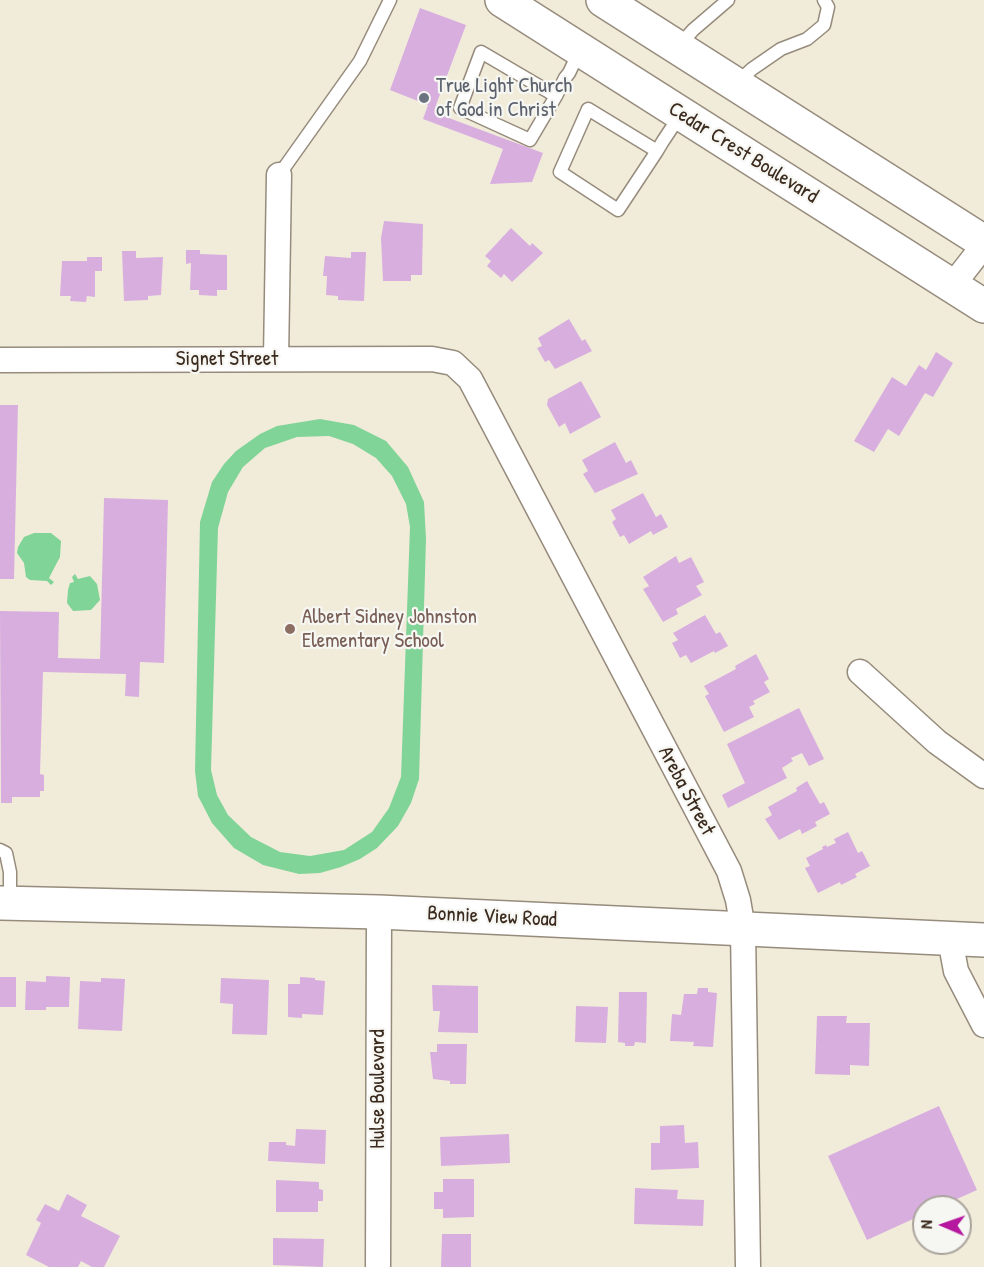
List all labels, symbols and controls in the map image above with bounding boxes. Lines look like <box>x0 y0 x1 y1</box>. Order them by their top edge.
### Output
place label: True Light Church of God in Christ <box>436 73 572 123</box>
marker: True Light Church of God in Christ <box>417 91 431 105</box>
street label: Cedar Crest Boulevard <box>664 97 822 209</box>
street label: Signet Street <box>176 346 278 372</box>
place label: Albert Sidney Johnston Elementary School <box>302 604 477 654</box>
marker: Albert Sidney Johnston Elementary School <box>283 622 297 636</box>
street label: Areba Street <box>652 742 720 840</box>
street label: Bonnie View Road <box>427 901 557 933</box>
street label: Hulse Boulevard <box>365 1029 391 1149</box>
north arrow <box>912 1195 972 1255</box>
text: N <box>915 1220 937 1229</box>

